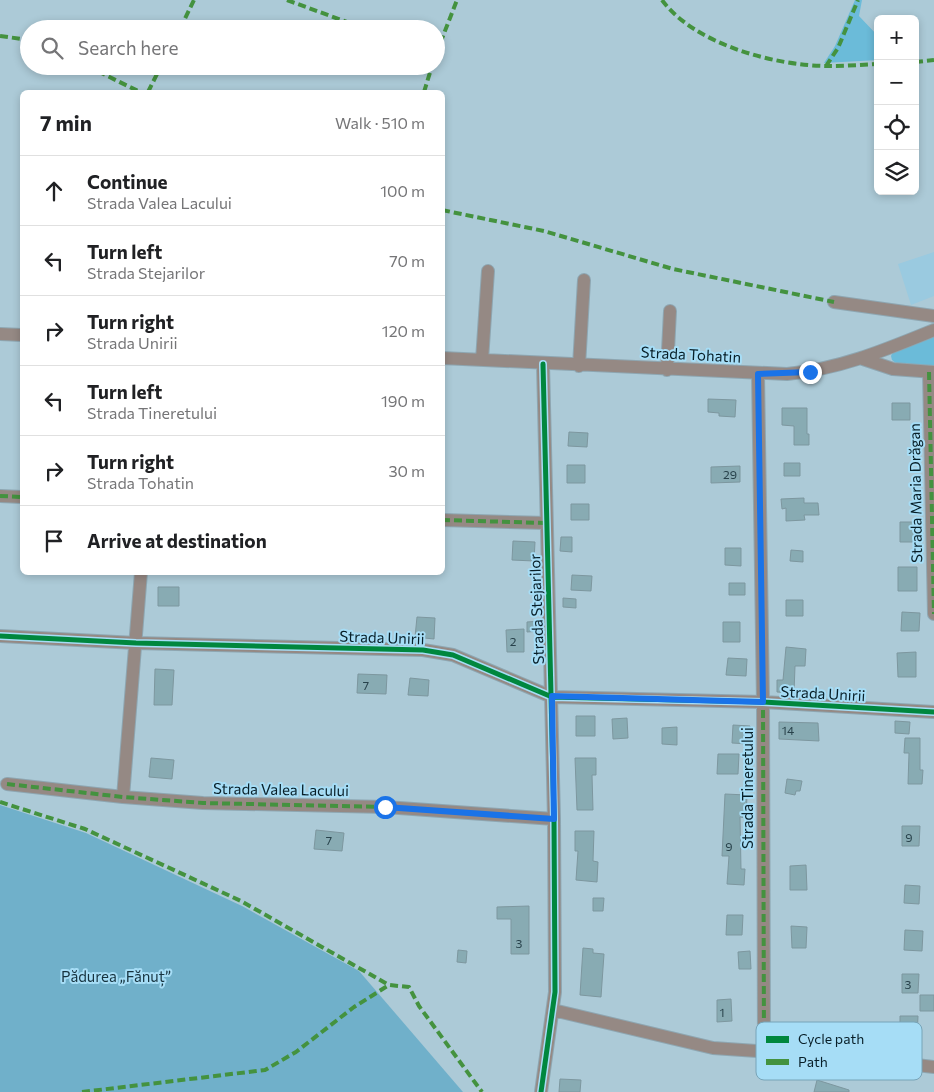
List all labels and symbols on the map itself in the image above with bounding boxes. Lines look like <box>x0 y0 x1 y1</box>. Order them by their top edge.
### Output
street label: Strada Tohatin <box>640 342 742 366</box>
route end <box>799 361 822 384</box>
street label: Strada Maria Drăgan <box>905 423 925 563</box>
house number: 29 <box>723 467 737 481</box>
street label: Strada Stejarilor <box>525 553 547 665</box>
street label: Strada Unirii <box>339 627 425 647</box>
house number: 2 <box>510 634 517 648</box>
house number: 7 <box>363 678 369 692</box>
street label: Strada Unirii <box>780 682 866 704</box>
house number: 14 <box>782 723 794 737</box>
street label: Strada Tineretului <box>738 727 756 849</box>
street label: Strada Valea Lacului <box>213 779 349 799</box>
route start <box>374 796 397 819</box>
house number: 9 <box>905 830 913 844</box>
house number: 7 <box>326 833 332 847</box>
house number: 9 <box>725 839 733 853</box>
house number: 3 <box>516 936 523 950</box>
park label: Pădurea „Fănuț” <box>61 967 171 987</box>
house number: 3 <box>905 977 912 991</box>
house number: 1 <box>719 1005 725 1019</box>
legend <box>756 1022 922 1080</box>
text: Cycle path <box>798 1030 864 1047</box>
text: Path <box>798 1053 828 1070</box>

